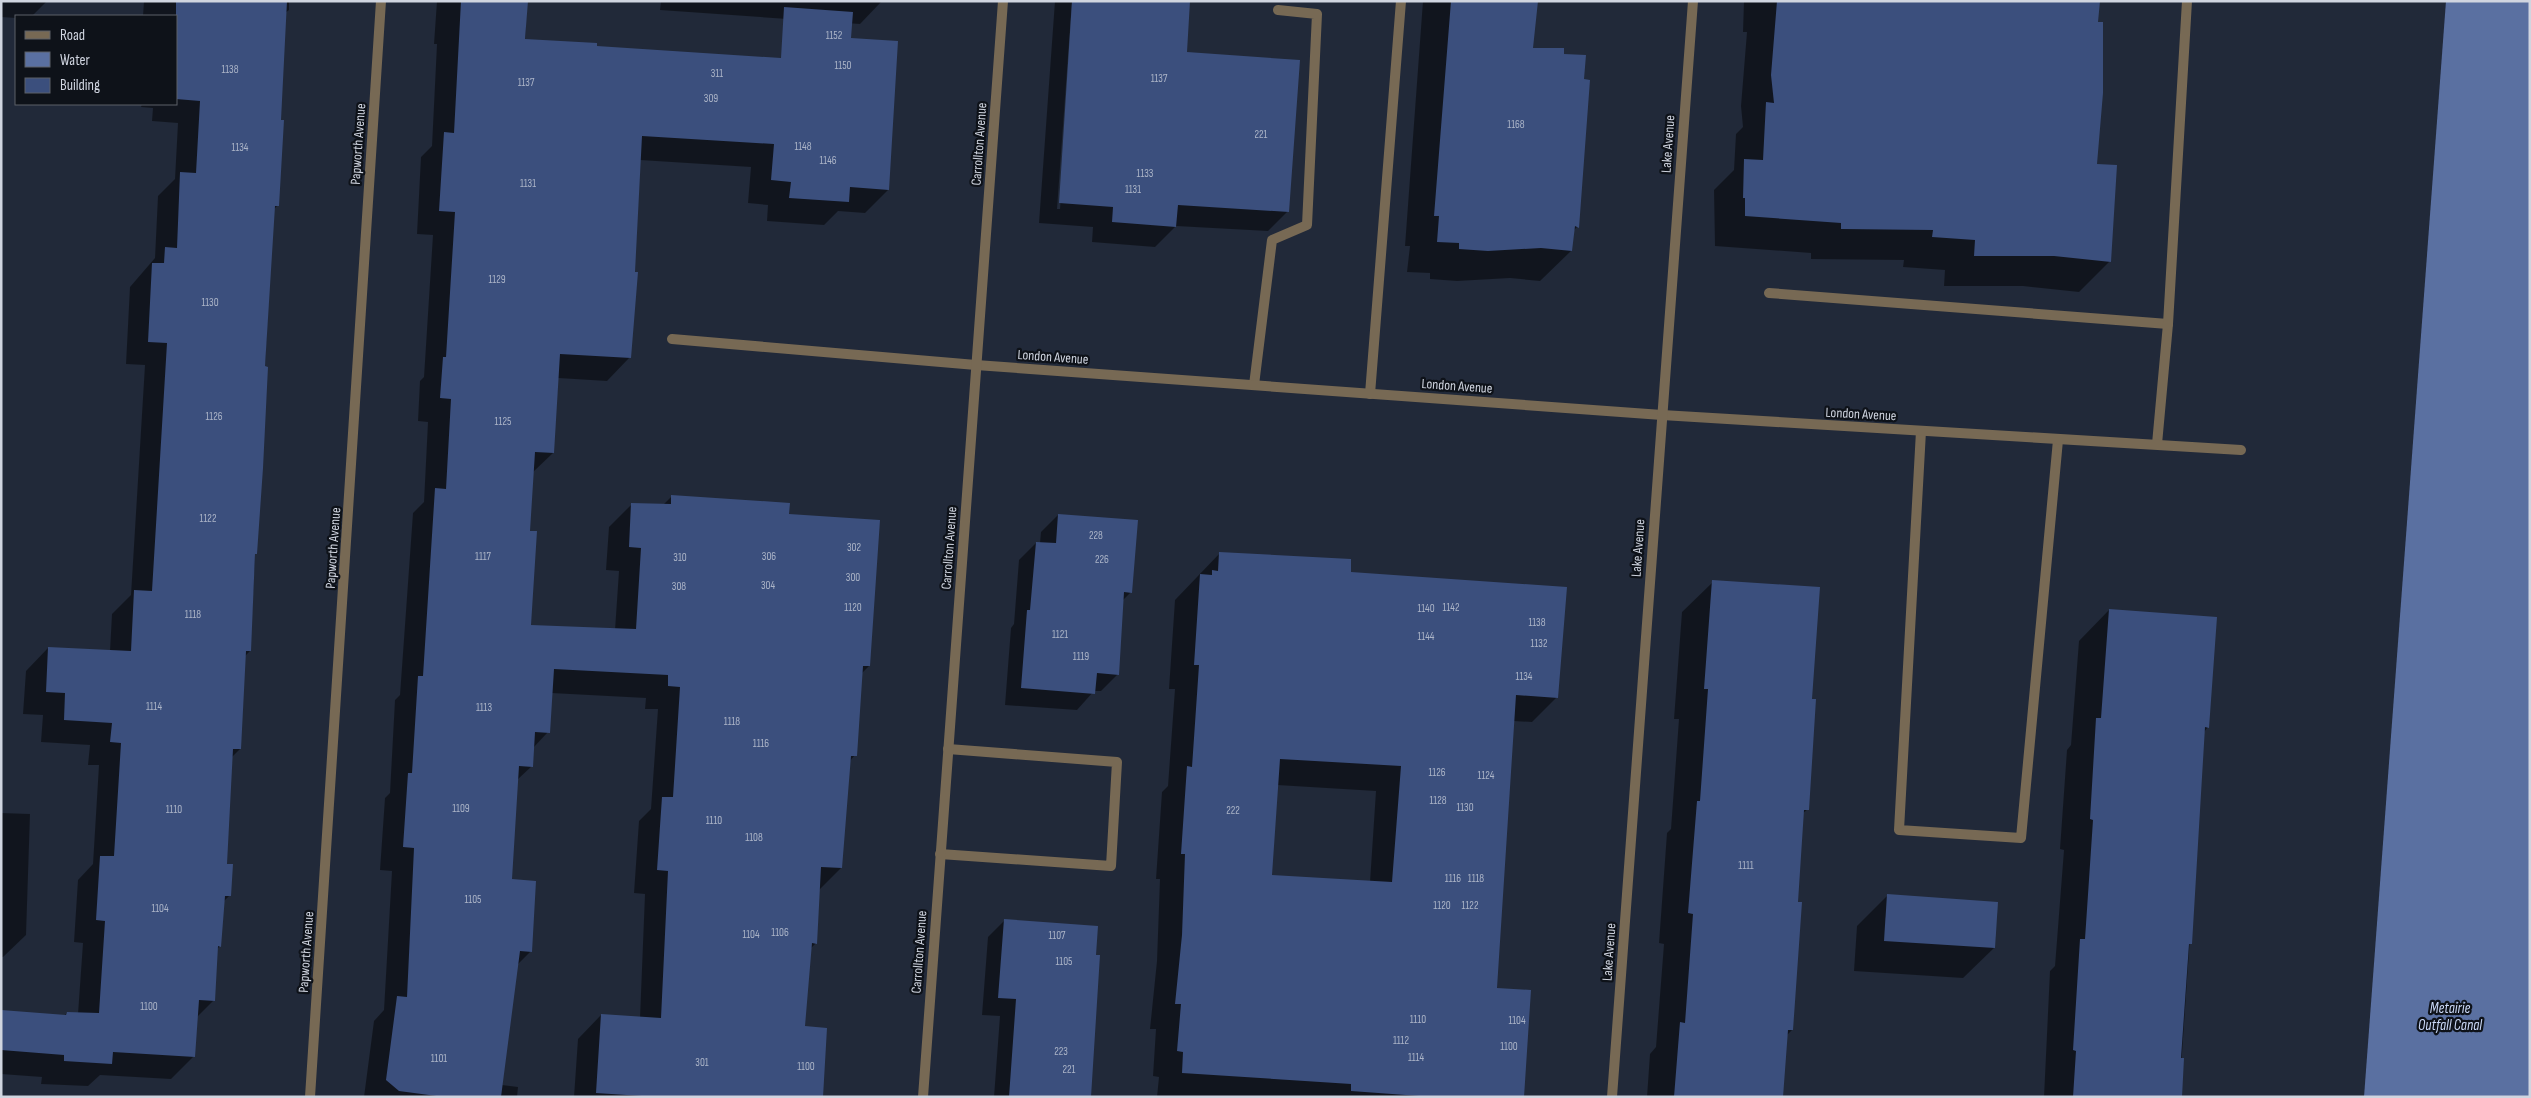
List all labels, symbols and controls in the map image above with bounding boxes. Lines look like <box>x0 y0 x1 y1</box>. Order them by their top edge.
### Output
legend <box>15 15 178 105</box>
text: Road <box>60 26 85 45</box>
house number: 1152 <box>826 29 843 42</box>
text: Water <box>60 51 91 70</box>
house number: 1150 <box>834 59 852 72</box>
house number: 1138 <box>221 63 239 76</box>
house number: 311 <box>711 67 723 80</box>
house number: 1137 <box>1151 72 1168 85</box>
text: Building <box>60 76 100 95</box>
house number: 1137 <box>518 76 535 89</box>
house number: 309 <box>704 92 718 105</box>
street label: Carrollton Avenue <box>968 102 990 186</box>
street label: Papworth Avenue <box>347 103 369 185</box>
street label: Lake Avenue <box>1658 115 1678 173</box>
house number: 1168 <box>1507 118 1525 131</box>
house number: 221 <box>1255 128 1268 141</box>
house number: 1148 <box>794 140 812 153</box>
house number: 1134 <box>232 141 249 154</box>
house number: 1146 <box>819 154 837 167</box>
house number: 1133 <box>1137 167 1154 180</box>
house number: 1131 <box>520 177 536 190</box>
house number: 1131 <box>1125 183 1141 196</box>
house number: 1129 <box>488 273 506 286</box>
house number: 1130 <box>201 296 219 309</box>
street label: London Avenue <box>1017 346 1089 368</box>
street label: London Avenue <box>1421 375 1493 397</box>
street label: London Avenue <box>1825 404 1897 424</box>
house number: 1126 <box>205 410 223 423</box>
house number: 1125 <box>495 415 511 428</box>
street label: Carrollton Avenue <box>938 506 960 590</box>
street label: Papworth Avenue <box>322 507 344 589</box>
house number: 1122 <box>200 512 217 525</box>
street label: Lake Avenue <box>1628 519 1648 577</box>
house number: 228 <box>1089 529 1103 542</box>
house number: 302 <box>847 541 861 554</box>
house number: 1117 <box>475 550 492 563</box>
house number: 306 <box>762 550 776 563</box>
house number: 310 <box>673 551 687 564</box>
house number: 226 <box>1095 553 1109 566</box>
house number: 300 <box>846 571 860 584</box>
house number: 304 <box>761 579 775 592</box>
house number: 308 <box>672 580 686 593</box>
house number: 1120 <box>844 601 862 614</box>
house number: 1142 <box>1443 601 1460 614</box>
house number: 1140 <box>1417 602 1435 615</box>
house number: 1118 <box>185 608 201 621</box>
house number: 1138 <box>1528 616 1546 629</box>
house number: 1121 <box>1052 628 1068 641</box>
house number: 1144 <box>1418 630 1435 643</box>
house number: 1132 <box>1531 637 1548 650</box>
house number: 1119 <box>1073 650 1089 663</box>
house number: 1134 <box>1516 670 1533 683</box>
house number: 1114 <box>146 700 162 713</box>
house number: 1113 <box>476 701 492 714</box>
house number: 1118 <box>724 715 740 728</box>
house number: 1116 <box>753 737 769 750</box>
house number: 1126 <box>1428 766 1446 779</box>
house number: 1124 <box>1478 769 1495 782</box>
house number: 1128 <box>1429 794 1447 807</box>
house number: 1130 <box>1456 801 1474 814</box>
house number: 1109 <box>452 802 470 815</box>
house number: 1110 <box>166 803 182 816</box>
house number: 222 <box>1226 804 1240 817</box>
house number: 1110 <box>706 814 722 827</box>
house number: 1108 <box>745 831 763 844</box>
house number: 1111 <box>1738 859 1754 872</box>
house number: 1116 <box>1445 872 1461 885</box>
house number: 1118 <box>1468 872 1484 885</box>
house number: 1105 <box>464 893 482 906</box>
house number: 1120 <box>1433 899 1451 912</box>
house number: 1122 <box>1462 899 1479 912</box>
house number: 1104 <box>151 902 169 915</box>
street label: Carrollton Avenue <box>908 910 930 994</box>
street label: Papworth Avenue <box>295 911 317 993</box>
street label: Lake Avenue <box>1599 923 1619 981</box>
house number: 1106 <box>771 926 789 939</box>
house number: 1104 <box>742 928 760 941</box>
house number: 1107 <box>1049 929 1066 942</box>
house number: 1105 <box>1055 955 1073 968</box>
water label: Metairie Outfall Canal <box>2418 999 2483 1035</box>
house number: 1100 <box>140 1000 158 1013</box>
house number: 1110 <box>1410 1013 1426 1026</box>
house number: 1104 <box>1508 1014 1526 1027</box>
house number: 1112 <box>1393 1034 1410 1047</box>
house number: 1100 <box>1500 1040 1518 1053</box>
house number: 223 <box>1054 1045 1068 1058</box>
house number: 1114 <box>1408 1051 1424 1064</box>
house number: 1101 <box>431 1052 447 1065</box>
house number: 301 <box>695 1056 709 1069</box>
house number: 1100 <box>797 1060 815 1073</box>
house number: 221 <box>1063 1063 1076 1076</box>

